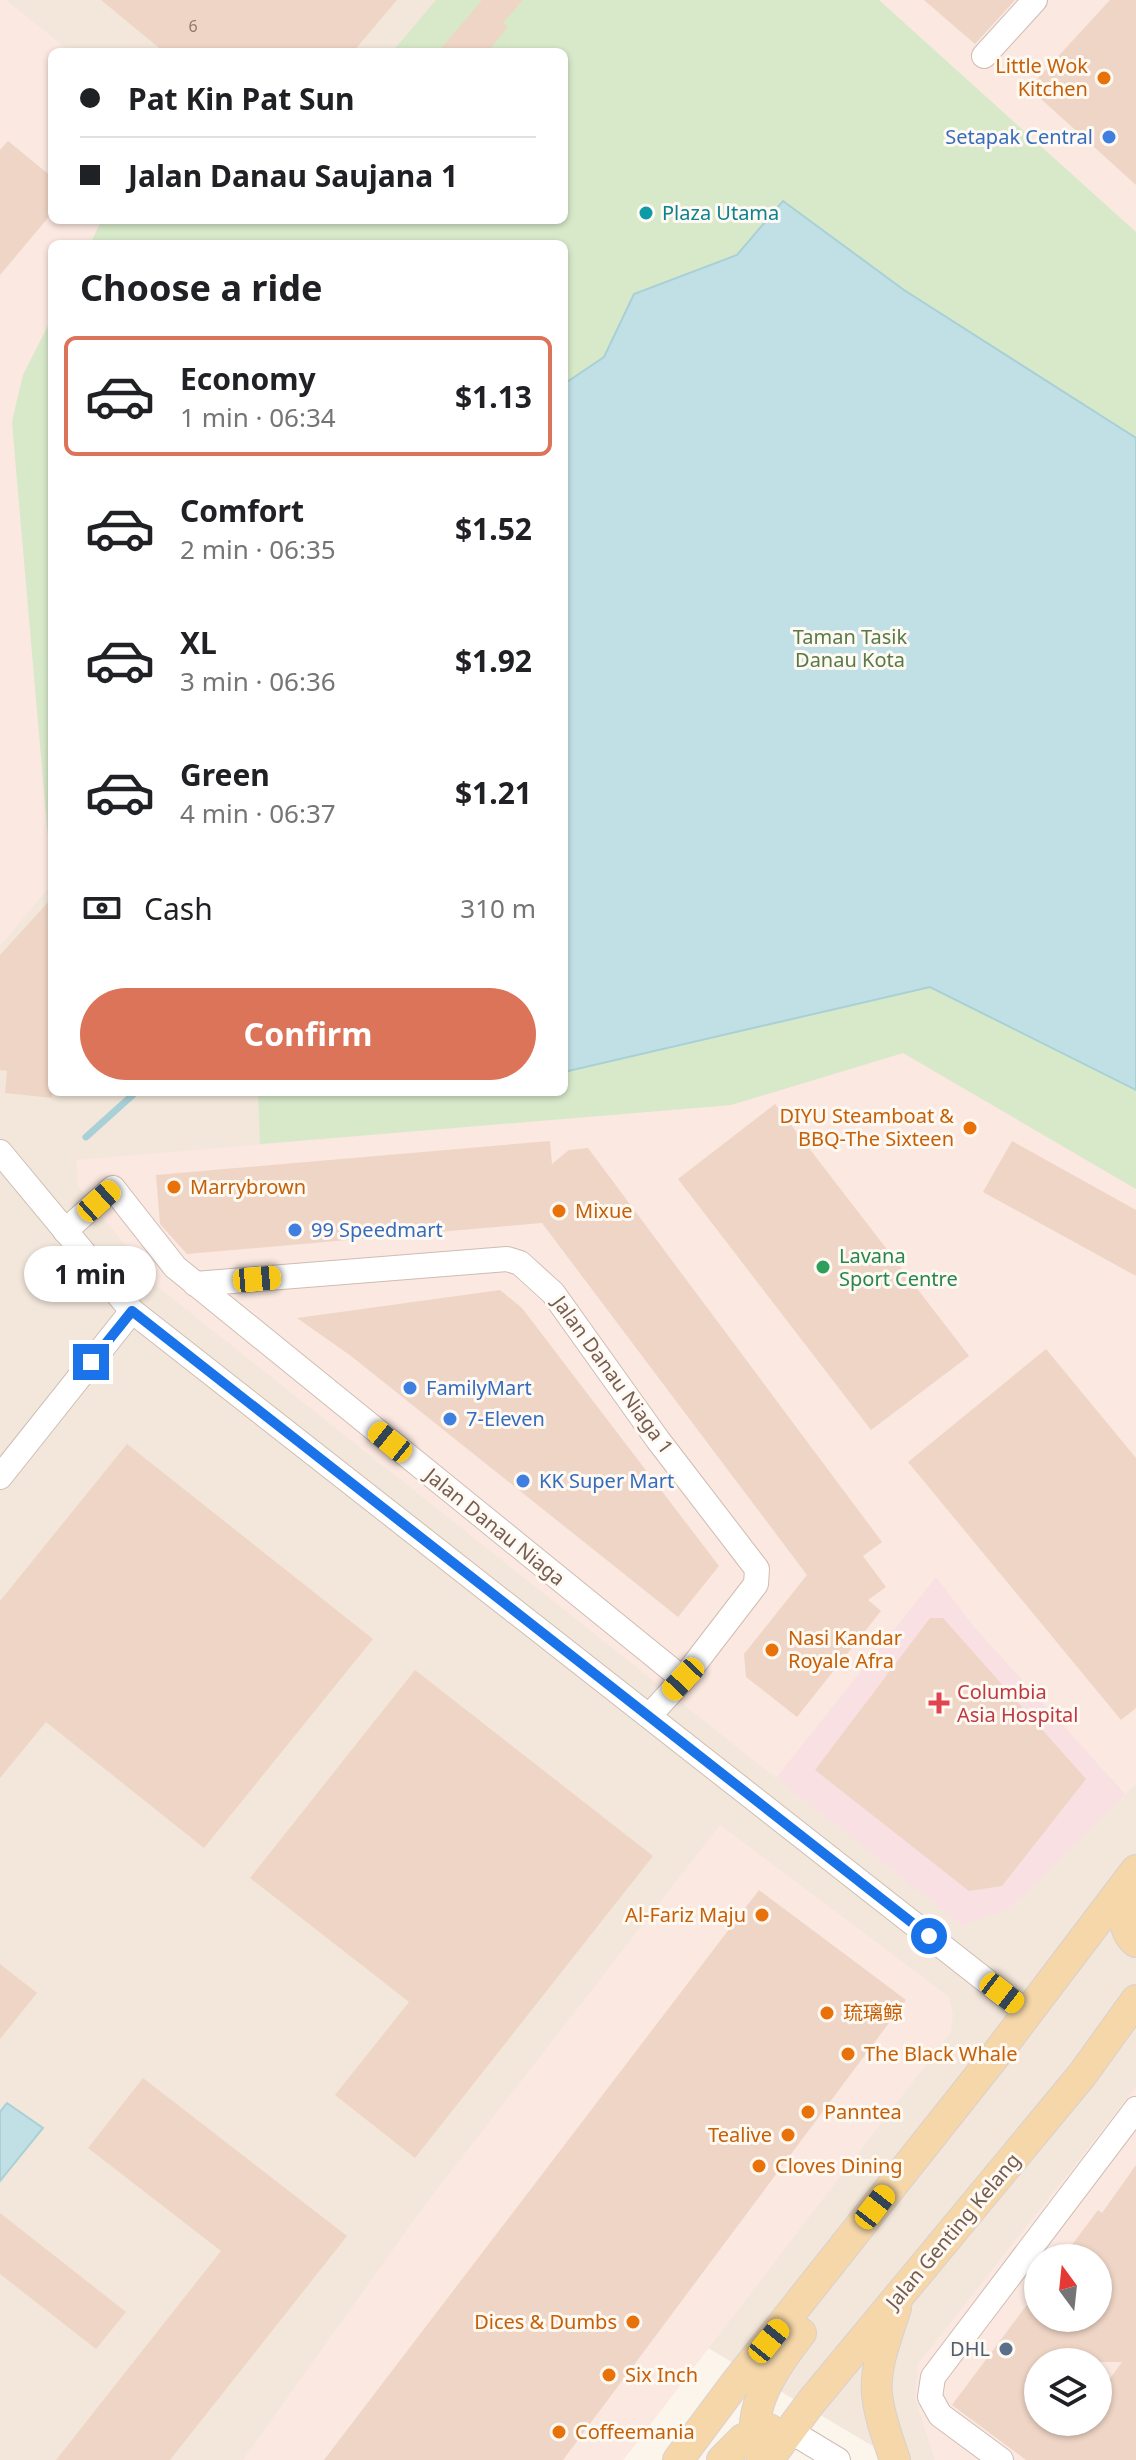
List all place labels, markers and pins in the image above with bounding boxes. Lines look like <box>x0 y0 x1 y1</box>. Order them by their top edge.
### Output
place label: Little Wok Kitchen <box>995 52 1088 102</box>
marker: Little Wok Kitchen <box>1095 69 1113 87</box>
place label: Setapak Central <box>945 123 1093 150</box>
marker: Setapak Central <box>1100 128 1118 146</box>
place label: Plaza Utama <box>662 199 779 226</box>
marker: Plaza Utama <box>637 204 655 222</box>
place label: DIYU Steamboat & BBQ-The Sixteen <box>779 1102 954 1152</box>
marker: DIYU Steamboat & BBQ-The Sixteen <box>961 1119 979 1137</box>
place label: Marrybrown <box>190 1173 306 1200</box>
marker: Marrybrown <box>165 1178 183 1196</box>
place label: Mixue <box>575 1197 633 1224</box>
marker: Mixue <box>550 1202 568 1220</box>
place label: 99 Speedmart <box>311 1216 443 1243</box>
marker: 99 Speedmart <box>286 1221 304 1239</box>
place label: Lavana Sport Centre <box>839 1242 958 1292</box>
marker: Lavana Sport Centre <box>814 1258 832 1276</box>
place label: FamilyMart <box>426 1374 532 1401</box>
marker: FamilyMart <box>401 1379 419 1397</box>
place label: 7-Eleven <box>466 1405 545 1432</box>
marker: 7-Eleven <box>441 1410 459 1428</box>
place label: KK Super Mart <box>539 1467 674 1494</box>
marker: KK Super Mart <box>514 1472 532 1490</box>
place label: Nasi Kandar Royale Afra <box>788 1624 902 1674</box>
marker: Nasi Kandar Royale Afra <box>763 1641 781 1659</box>
place label: Columbia Asia Hospital <box>957 1678 1079 1728</box>
marker: Columbia Asia Hospital <box>928 1692 950 1714</box>
place label: Al-Fariz Maju <box>625 1901 746 1928</box>
marker: Al-Fariz Maju <box>753 1906 771 1924</box>
place label: 琉璃鲸 <box>843 1999 903 2026</box>
marker: 琉璃鲸 <box>818 2004 836 2022</box>
place label: The Black Whale <box>864 2040 1017 2067</box>
marker: The Black Whale <box>839 2045 857 2063</box>
place label: Panntea <box>824 2098 902 2125</box>
marker: Panntea <box>799 2103 817 2121</box>
place label: Tealive <box>708 2121 772 2148</box>
marker: Tealive <box>779 2126 797 2144</box>
place label: Cloves Dining <box>775 2152 903 2179</box>
marker: Cloves Dining <box>750 2157 768 2175</box>
place label: Dices & Dumbs <box>474 2308 617 2335</box>
marker: Dices & Dumbs <box>624 2313 642 2331</box>
place label: DHL <box>950 2335 990 2362</box>
marker: DHL <box>997 2340 1015 2358</box>
place label: Six Inch <box>625 2361 698 2388</box>
marker: Six Inch <box>600 2366 618 2384</box>
place label: Coffeemania <box>575 2418 695 2445</box>
marker: Coffeemania <box>550 2423 568 2441</box>

